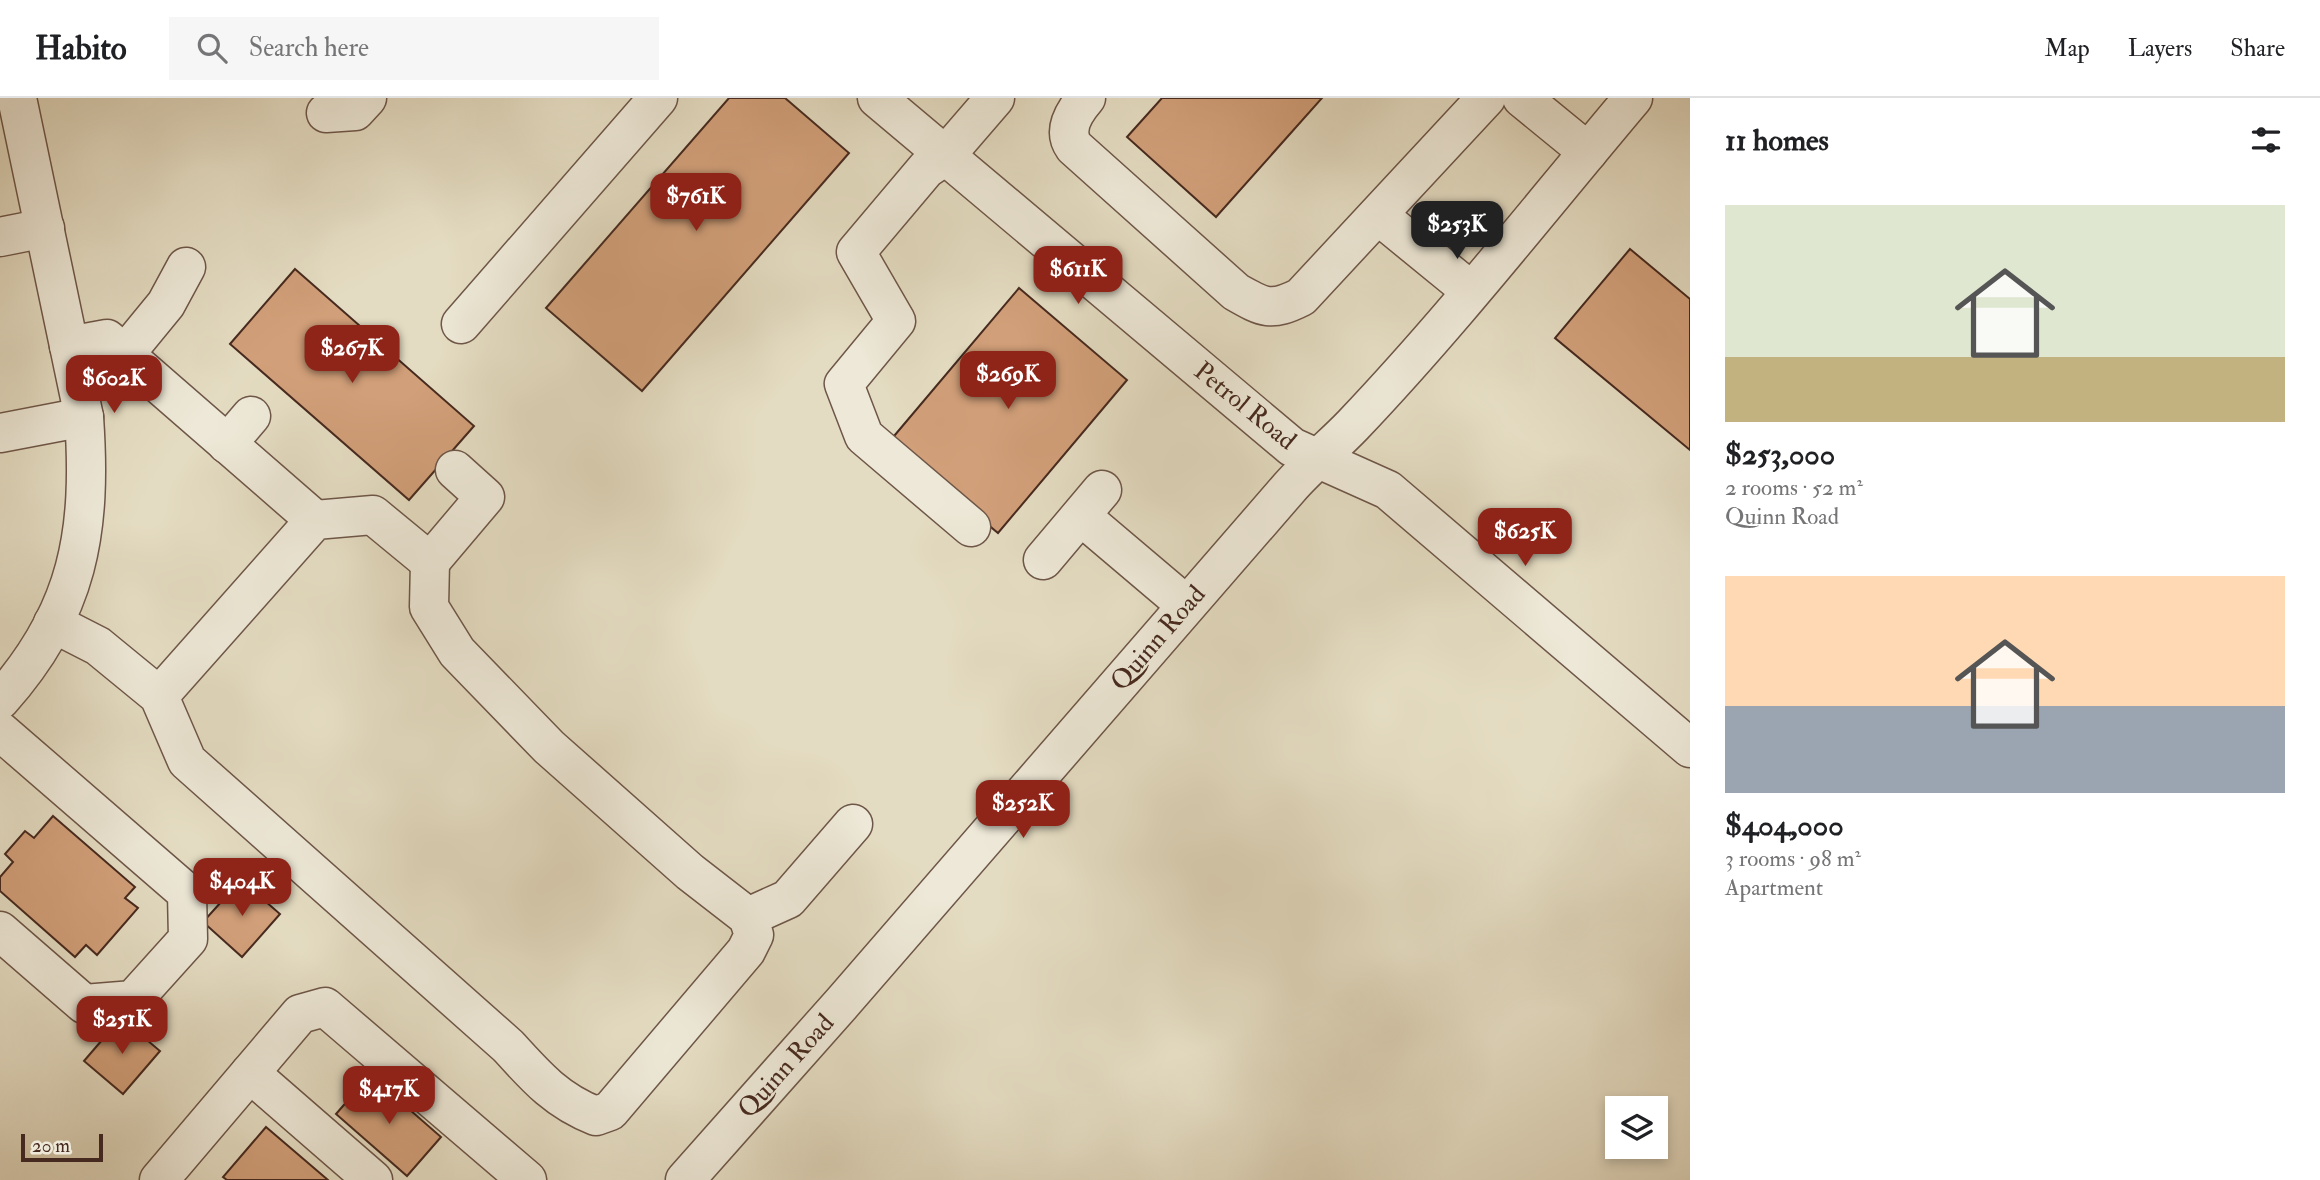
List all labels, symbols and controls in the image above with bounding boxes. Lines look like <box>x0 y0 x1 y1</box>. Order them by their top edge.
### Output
search box <box>169 17 659 80</box>
text: Habito <box>35 28 127 69</box>
icon: search <box>193 29 231 67</box>
text: Search here <box>249 32 369 64</box>
text: Map <box>2045 33 2090 64</box>
text: Layers <box>2128 33 2192 64</box>
text: Share <box>2230 33 2285 64</box>
icon: filters <box>2247 121 2285 159</box>
text: 11 homes <box>1725 122 1829 159</box>
pin: $761K <box>647 174 745 233</box>
text: $761K <box>666 181 726 210</box>
pin: $253K <box>1408 202 1506 261</box>
text: $253K <box>1427 209 1487 238</box>
pin: $611K <box>1029 246 1127 306</box>
icon: home <box>1942 250 2068 376</box>
text: $611K <box>1049 254 1107 283</box>
pin: $267K <box>303 326 401 385</box>
text: $267K <box>321 333 383 362</box>
pin: $269K <box>959 352 1057 411</box>
street label: Petrol Road <box>1187 355 1303 457</box>
pin: $602K <box>65 356 163 415</box>
text: $269K <box>976 359 1040 388</box>
text: $602K <box>82 363 146 392</box>
text: $253,000 <box>1725 436 1835 473</box>
text: 2 rooms · 52 m² <box>1725 473 1863 502</box>
text: Quinn Road <box>1725 502 1839 531</box>
pin: $625K <box>1476 508 1574 568</box>
text: $625K <box>1494 516 1556 545</box>
street label: Quinn Road <box>1104 579 1213 697</box>
icon: home <box>1942 621 2068 747</box>
pin: $252K <box>974 780 1072 840</box>
text: $252K <box>992 788 1054 817</box>
text: $404,000 <box>1725 807 1844 844</box>
text: 3 rooms · 98 m² <box>1725 844 1861 873</box>
pin: $404K <box>193 858 291 918</box>
text: $404K <box>209 866 275 895</box>
text: Apartment <box>1725 873 1823 902</box>
pin: $251K <box>73 996 171 1056</box>
text: $251K <box>92 1004 152 1033</box>
street label: Quinn Road <box>731 1007 841 1125</box>
pin: $417K <box>340 1066 438 1126</box>
text: $417K <box>359 1074 419 1103</box>
map controls <box>1605 1096 1668 1159</box>
button: layers <box>1605 1096 1668 1159</box>
scale bar <box>21 1131 103 1163</box>
text: 20 m <box>32 1134 70 1158</box>

